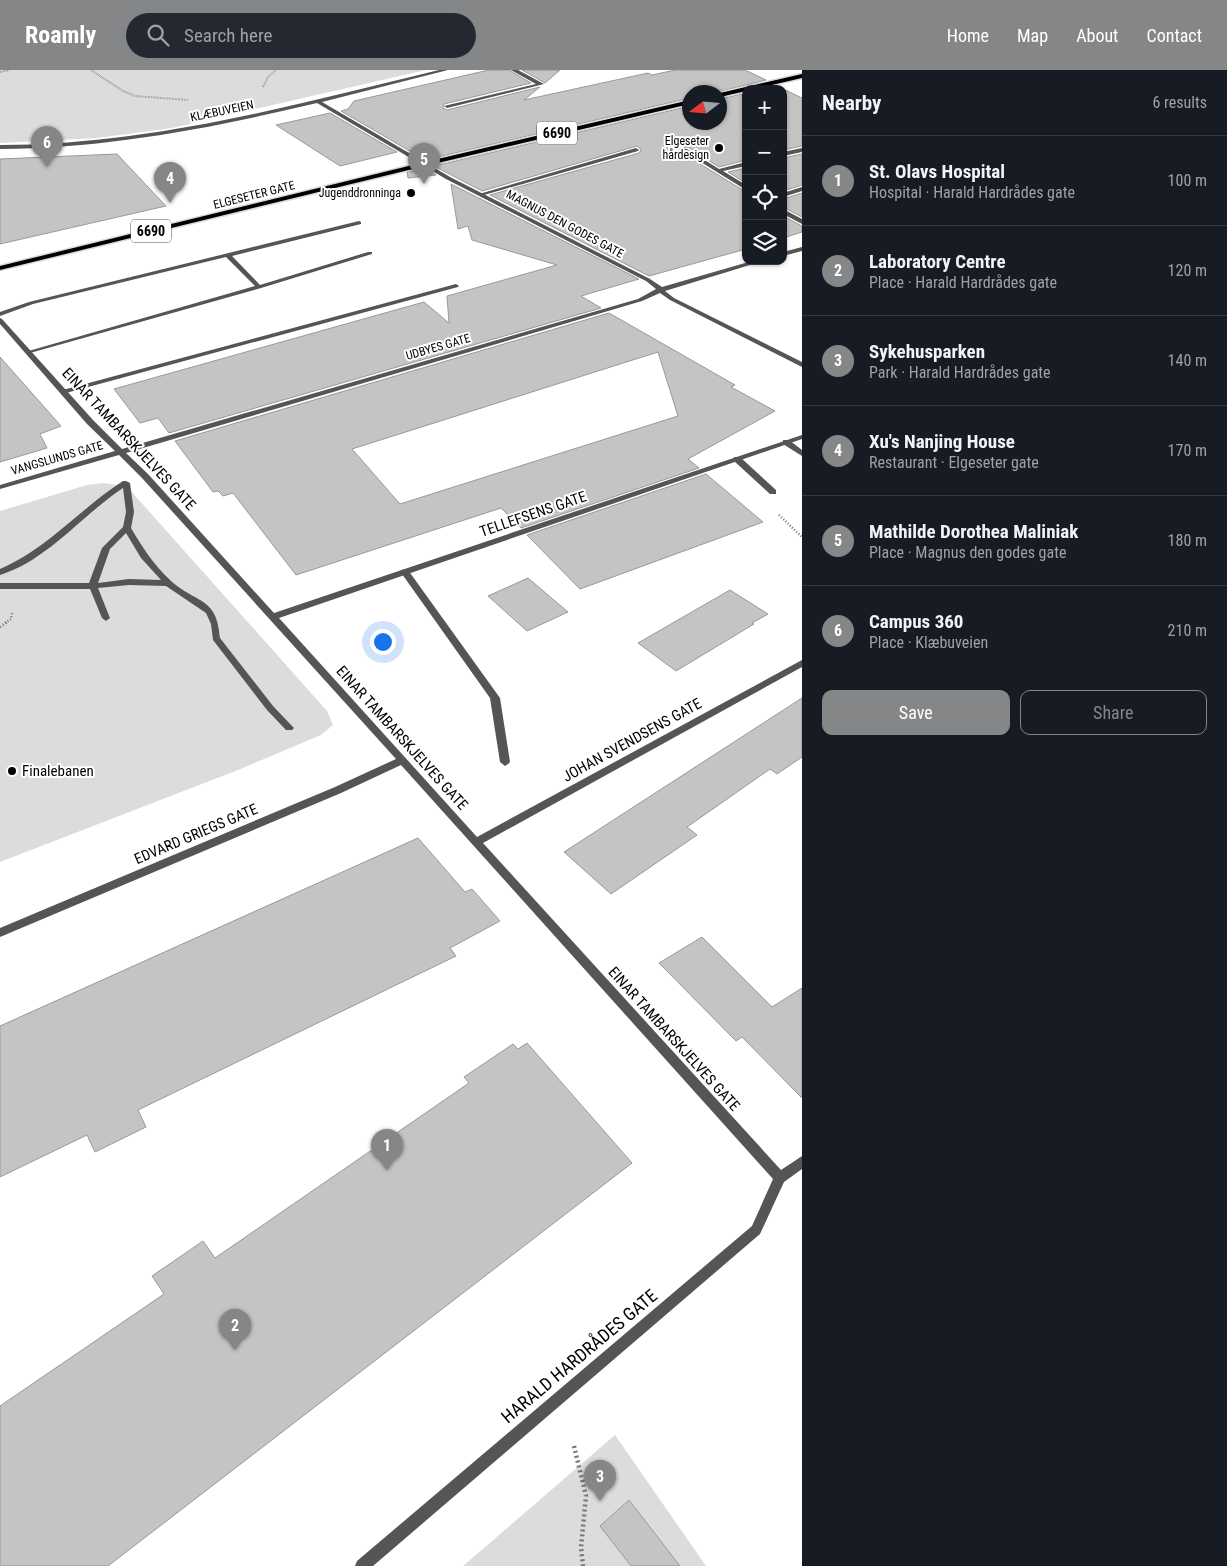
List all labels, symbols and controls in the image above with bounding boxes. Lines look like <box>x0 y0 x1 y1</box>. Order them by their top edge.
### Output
search box <box>126 13 476 58</box>
text: Roamly <box>25 21 96 49</box>
icon: search <box>144 21 172 49</box>
text: Search here <box>184 24 272 47</box>
text: Home <box>947 25 989 46</box>
text: Map <box>1017 25 1048 46</box>
text: About <box>1076 25 1118 46</box>
text: Contact <box>1146 25 1202 46</box>
north arrow <box>682 85 727 130</box>
map controls <box>742 85 787 265</box>
button: + <box>742 85 787 130</box>
text: Nearby <box>822 91 881 115</box>
text: 6 results <box>1152 93 1207 112</box>
street label: KLÆBUVEIEN <box>189 97 255 125</box>
road number: 6690 <box>537 122 577 144</box>
pin: 6 <box>31 126 63 167</box>
button: − <box>742 130 787 175</box>
place label: Elgeseter hårdesign <box>662 134 709 162</box>
marker: Elgeseter hårdesign <box>713 142 725 154</box>
pin: 5 <box>408 143 440 184</box>
text: St. Olavs Hospital <box>869 160 1005 183</box>
pin: 4 <box>154 162 186 203</box>
text: 1 <box>834 171 842 190</box>
text: 100 m <box>1168 171 1207 190</box>
button: locate <box>742 175 787 220</box>
street label: ELGESETER GATE <box>212 178 296 212</box>
text: Hospital · Harald Hardrådes gate <box>869 183 1075 202</box>
place label: Jugenddronninga <box>319 186 401 200</box>
marker: Jugenddronninga <box>405 187 417 199</box>
street label: MAGNUS DEN GODES GATE <box>504 187 626 261</box>
road number: 6690 <box>131 220 171 242</box>
button: layers <box>742 220 787 265</box>
text: Laboratory Centre <box>869 250 1005 273</box>
text: 2 <box>834 261 842 280</box>
text: 120 m <box>1168 261 1207 280</box>
text: Place · Harald Hardrådes gate <box>869 273 1057 292</box>
street label: UDBYES GATE <box>404 331 472 363</box>
text: Sykehusparken <box>869 340 985 363</box>
text: 3 <box>834 351 842 370</box>
text: 140 m <box>1168 351 1207 370</box>
text: Park · Harald Hardrådes gate <box>869 363 1051 382</box>
street label: EINAR TAMBARSKJELVES GATE <box>58 364 200 514</box>
text: Xu's Nanjing House <box>869 430 1015 453</box>
street label: VANGSLUNDS GATE <box>10 438 105 478</box>
text: 4 <box>834 441 842 460</box>
text: 170 m <box>1168 441 1207 460</box>
text: Restaurant · Elgeseter gate <box>869 453 1039 472</box>
street label: TELLEFSENS GATE <box>477 487 589 541</box>
text: Mathilde Dorothea Maliniak <box>869 520 1078 543</box>
text: 5 <box>834 531 842 550</box>
text: 180 m <box>1168 531 1207 550</box>
text: Place · Magnus den godes gate <box>869 543 1066 562</box>
text: Campus 360 <box>869 610 963 633</box>
text: 6 <box>834 621 842 640</box>
text: 210 m <box>1168 621 1207 640</box>
your location <box>370 629 396 655</box>
text: Place · Klæbuveien <box>869 633 988 652</box>
street label: EINAR TAMBARSKJELVES GATE <box>332 662 472 814</box>
button: Save <box>822 690 1010 735</box>
button: Share <box>1020 690 1207 735</box>
street label: JOHAN SVENDSENS GATE <box>559 694 705 786</box>
place label: Finalebanen <box>22 762 94 780</box>
marker: Finalebanen <box>6 765 18 777</box>
street label: EDVARD GRIEGS GATE <box>132 800 260 868</box>
street label: EINAR TAMBARSKJELVES GATE <box>604 963 744 1115</box>
pin: 1 <box>371 1129 403 1170</box>
street label: HARALD HARDRÅDES GATE <box>496 1284 661 1427</box>
pin: 2 <box>219 1309 251 1350</box>
pin: 3 <box>584 1460 616 1501</box>

